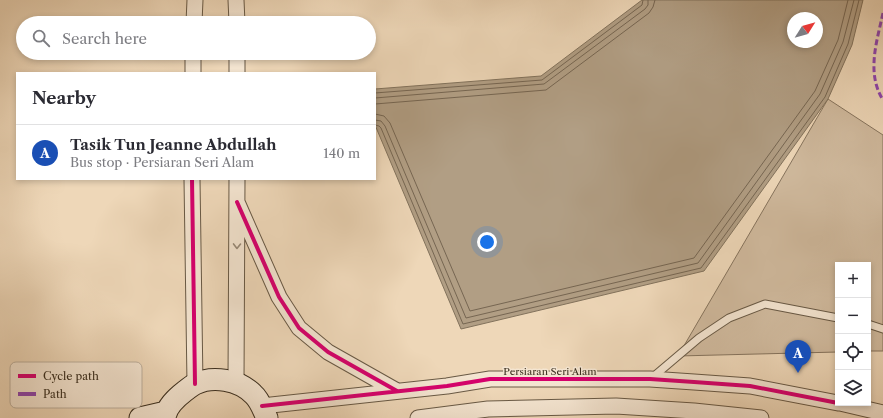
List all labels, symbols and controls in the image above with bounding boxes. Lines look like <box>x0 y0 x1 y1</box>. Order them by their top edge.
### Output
north arrow <box>787 12 823 48</box>
search box <box>16 16 376 60</box>
icon: search <box>30 27 52 49</box>
text: Search here <box>62 29 147 48</box>
text: Nearby <box>32 88 96 108</box>
text: Tasik Tun Jeanne Abdullah <box>70 135 276 154</box>
text: A <box>40 145 50 161</box>
text: 140 m <box>323 145 360 161</box>
text: Bus stop · Persiaran Seri Alam <box>70 154 254 170</box>
your location <box>477 232 497 252</box>
one-way arrow <box>233 243 241 249</box>
map controls <box>835 262 871 406</box>
button: + <box>835 262 871 298</box>
button: − <box>835 298 871 334</box>
button: locate <box>835 334 871 370</box>
pin: A <box>785 340 811 373</box>
legend <box>10 362 142 408</box>
street label: Persiaran Seri Alam <box>503 365 597 378</box>
text: Cycle path <box>43 369 99 383</box>
button: layers <box>835 370 871 406</box>
text: Path <box>43 387 67 401</box>

